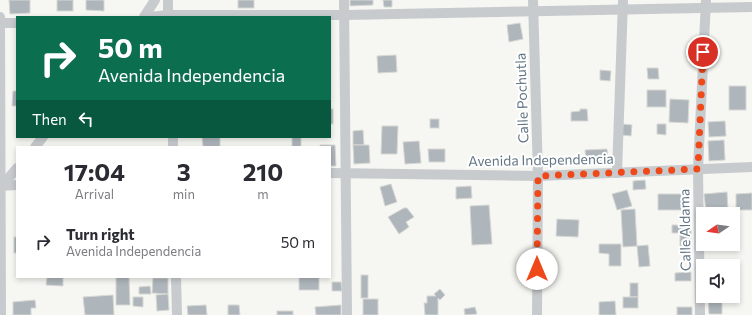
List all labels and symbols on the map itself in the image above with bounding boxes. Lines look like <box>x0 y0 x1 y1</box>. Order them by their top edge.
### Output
pin <box>686 35 720 69</box>
street label: Calle Pochutla <box>511 53 532 143</box>
street label: Avenida Independencia <box>468 150 614 169</box>
street label: Calle Aldama <box>675 189 694 271</box>
north arrow <box>696 207 740 251</box>
position arrow <box>516 248 558 290</box>

